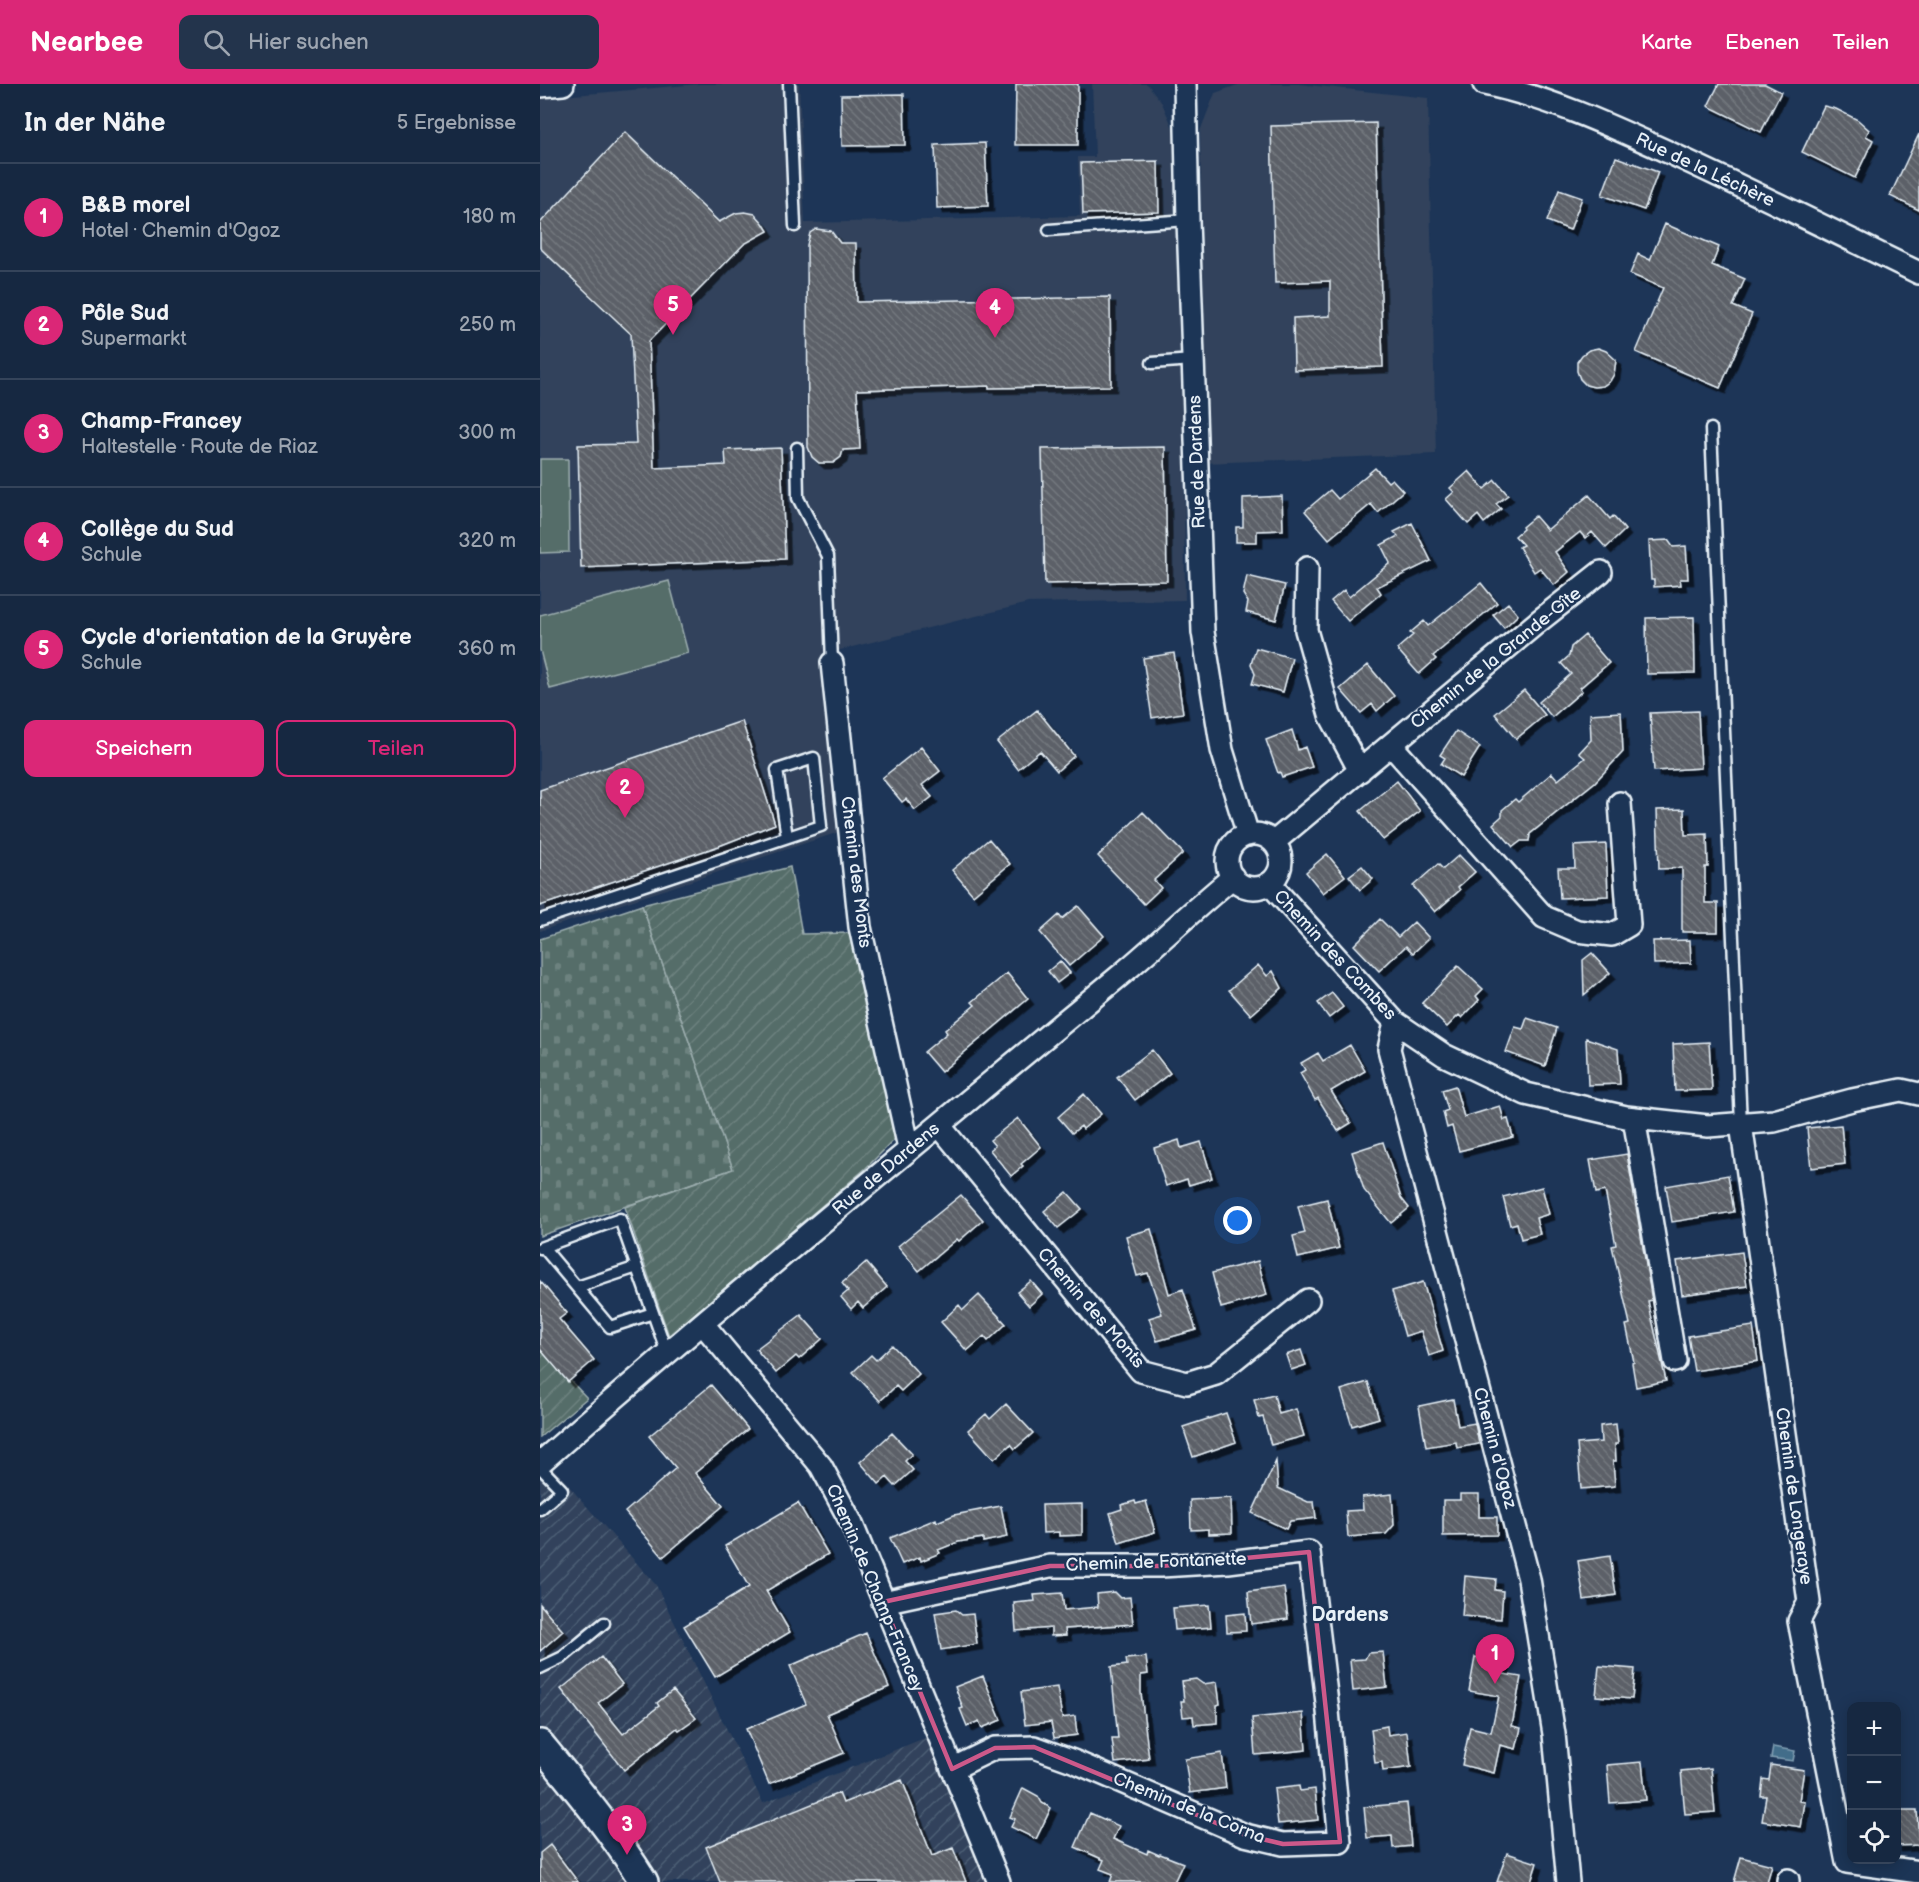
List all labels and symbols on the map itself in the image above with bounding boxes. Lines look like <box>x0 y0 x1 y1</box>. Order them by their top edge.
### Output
street label: Rue de la Léchère <box>1632 129 1778 212</box>
pin: 5 <box>654 286 692 335</box>
pin: 4 <box>976 288 1014 338</box>
street label: Rue de Dardens <box>1184 395 1210 529</box>
street label: Chemin de la Grande-Gîte <box>1407 583 1586 733</box>
pin: 2 <box>606 768 644 818</box>
street label: Chemin des Monts <box>836 795 876 949</box>
street label: Chemin des Combes <box>1269 886 1401 1024</box>
street label: Rue de Dardens <box>828 1118 944 1220</box>
your location <box>1223 1206 1252 1235</box>
street label: Chemin des Monts <box>1033 1244 1149 1372</box>
street label: Chemin d'Ogoz <box>1469 1385 1521 1511</box>
street label: Chemin de Longeraye <box>1771 1406 1817 1586</box>
street label: Chemin de Champ-Francey <box>822 1481 929 1696</box>
street label: Chemin de Fontanette <box>1065 1548 1247 1576</box>
district label: Dardens <box>1311 1603 1389 1627</box>
pin: 1 <box>1476 1634 1514 1684</box>
street label: Chemin de la Corna <box>1110 1768 1268 1848</box>
pin: 3 <box>608 1806 646 1855</box>

